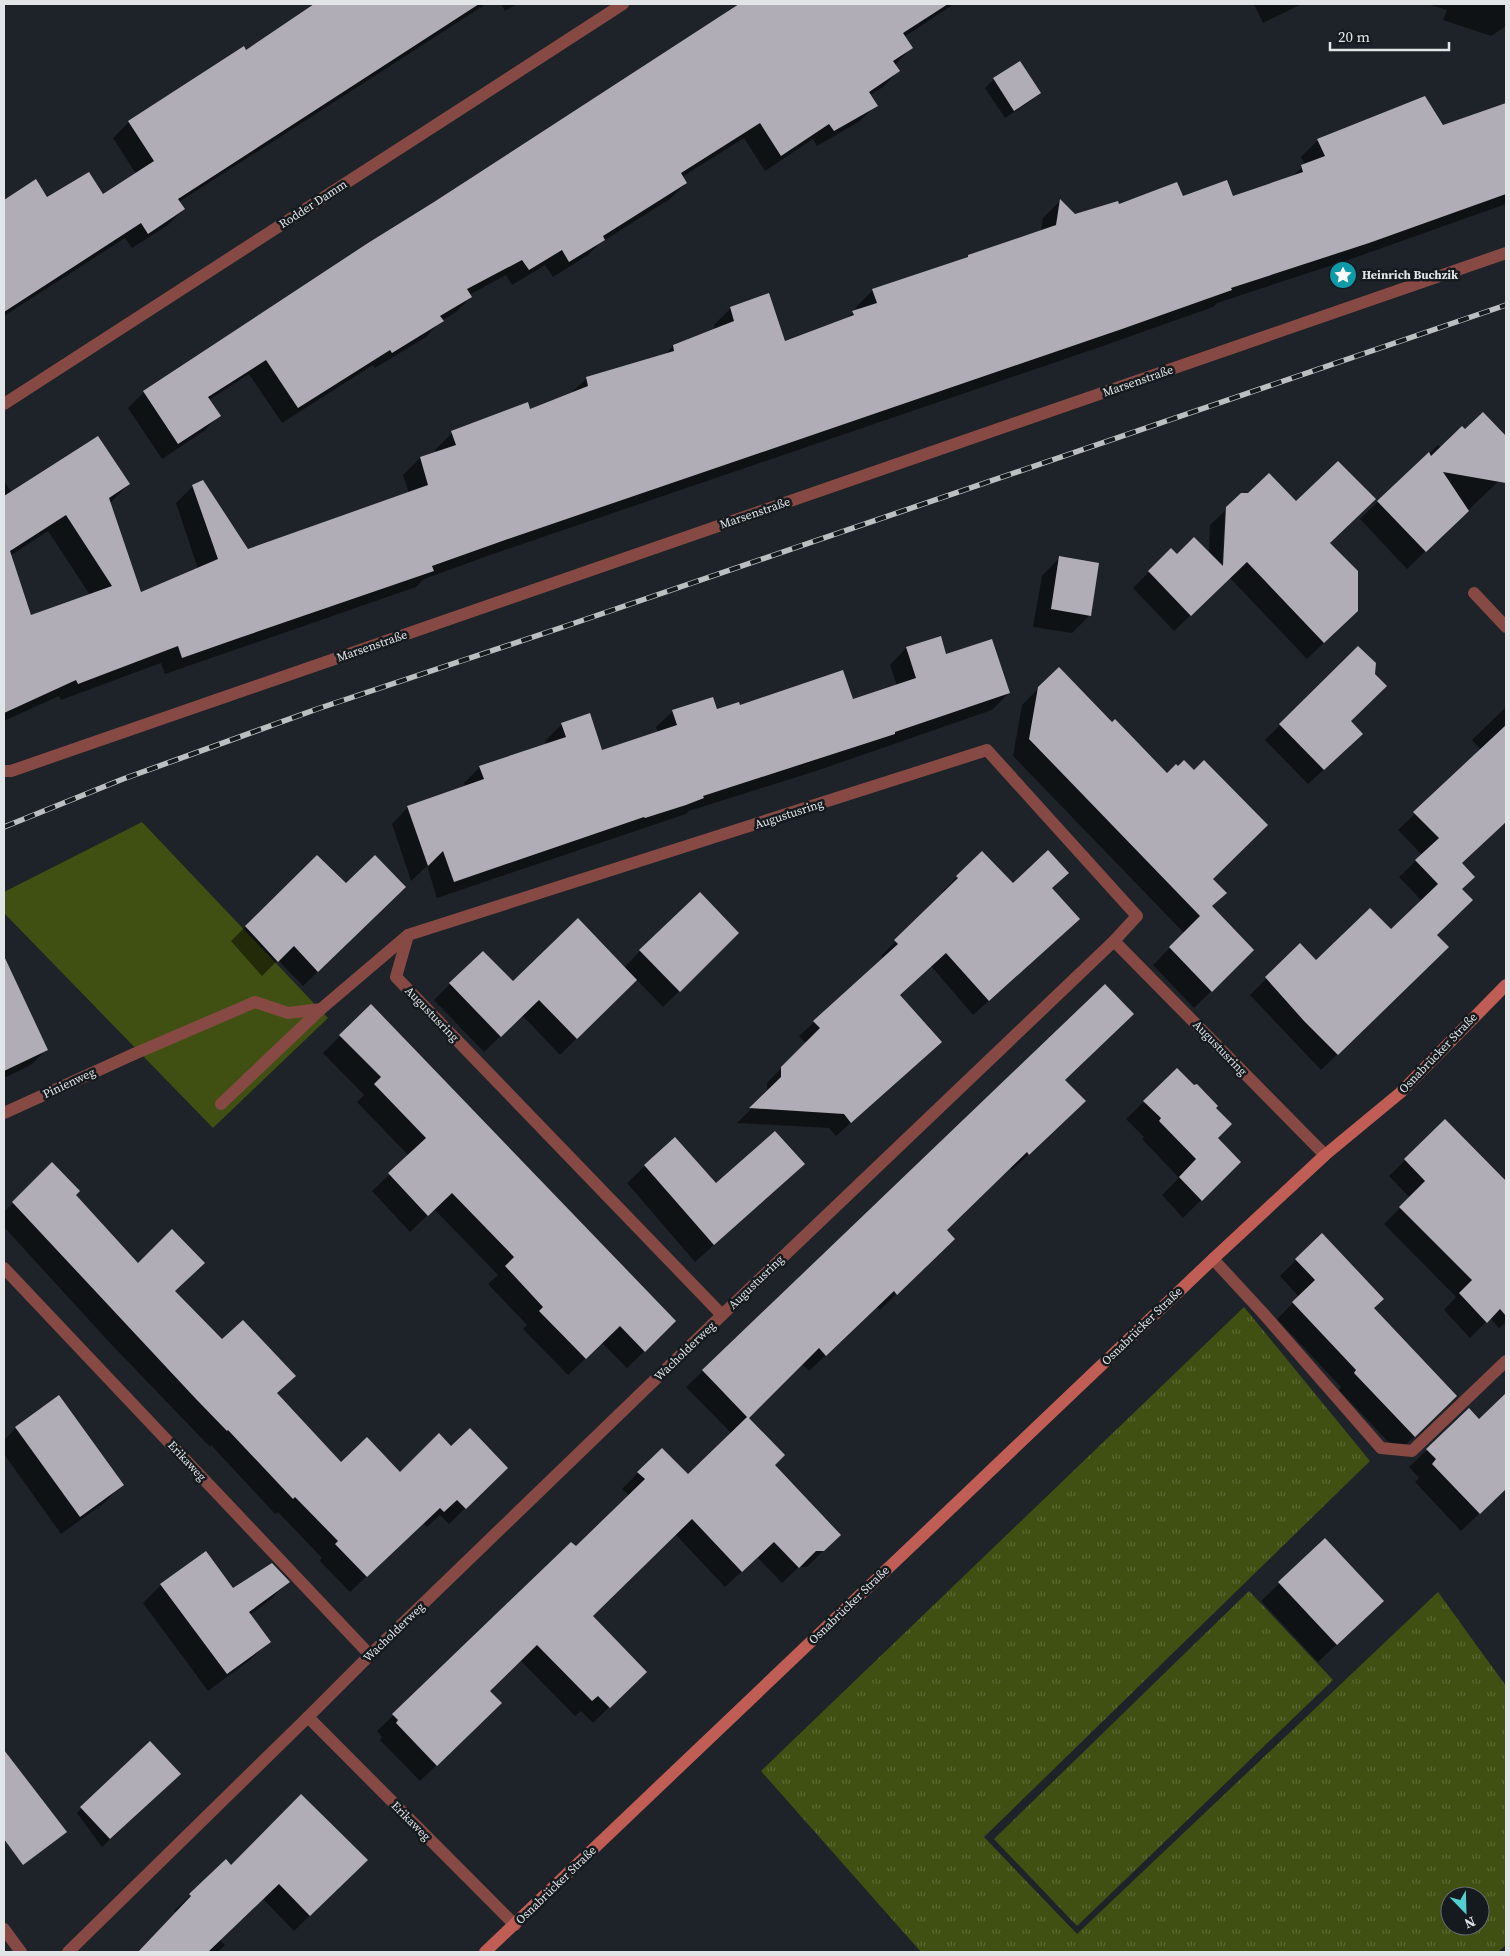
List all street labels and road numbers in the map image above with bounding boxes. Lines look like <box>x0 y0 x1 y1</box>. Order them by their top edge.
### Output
street label: Rodder Damm <box>276 176 350 232</box>
street label: Marsenstraße <box>1101 361 1175 401</box>
street label: Marsenstraße <box>718 493 792 533</box>
street label: Marsenstraße <box>335 626 409 666</box>
street label: Augustusring <box>753 795 825 833</box>
street label: Augustusring <box>401 983 463 1045</box>
street label: Osnabrücker Straße <box>1395 1009 1481 1097</box>
street label: Augustusring <box>1189 1017 1251 1079</box>
street label: Pinienweg <box>40 1064 98 1102</box>
street label: Augustusring <box>725 1251 787 1313</box>
street label: Osnabrücker Straße <box>1098 1283 1186 1369</box>
street label: Wacholderweg <box>651 1318 719 1384</box>
street label: Erikaweg <box>164 1437 210 1485</box>
street label: Osnabrücker Straße <box>805 1562 893 1648</box>
street label: Wacholderweg <box>360 1599 428 1665</box>
street label: Erikaweg <box>388 1798 434 1844</box>
street label: Osnabrücker Straße <box>512 1842 600 1928</box>

